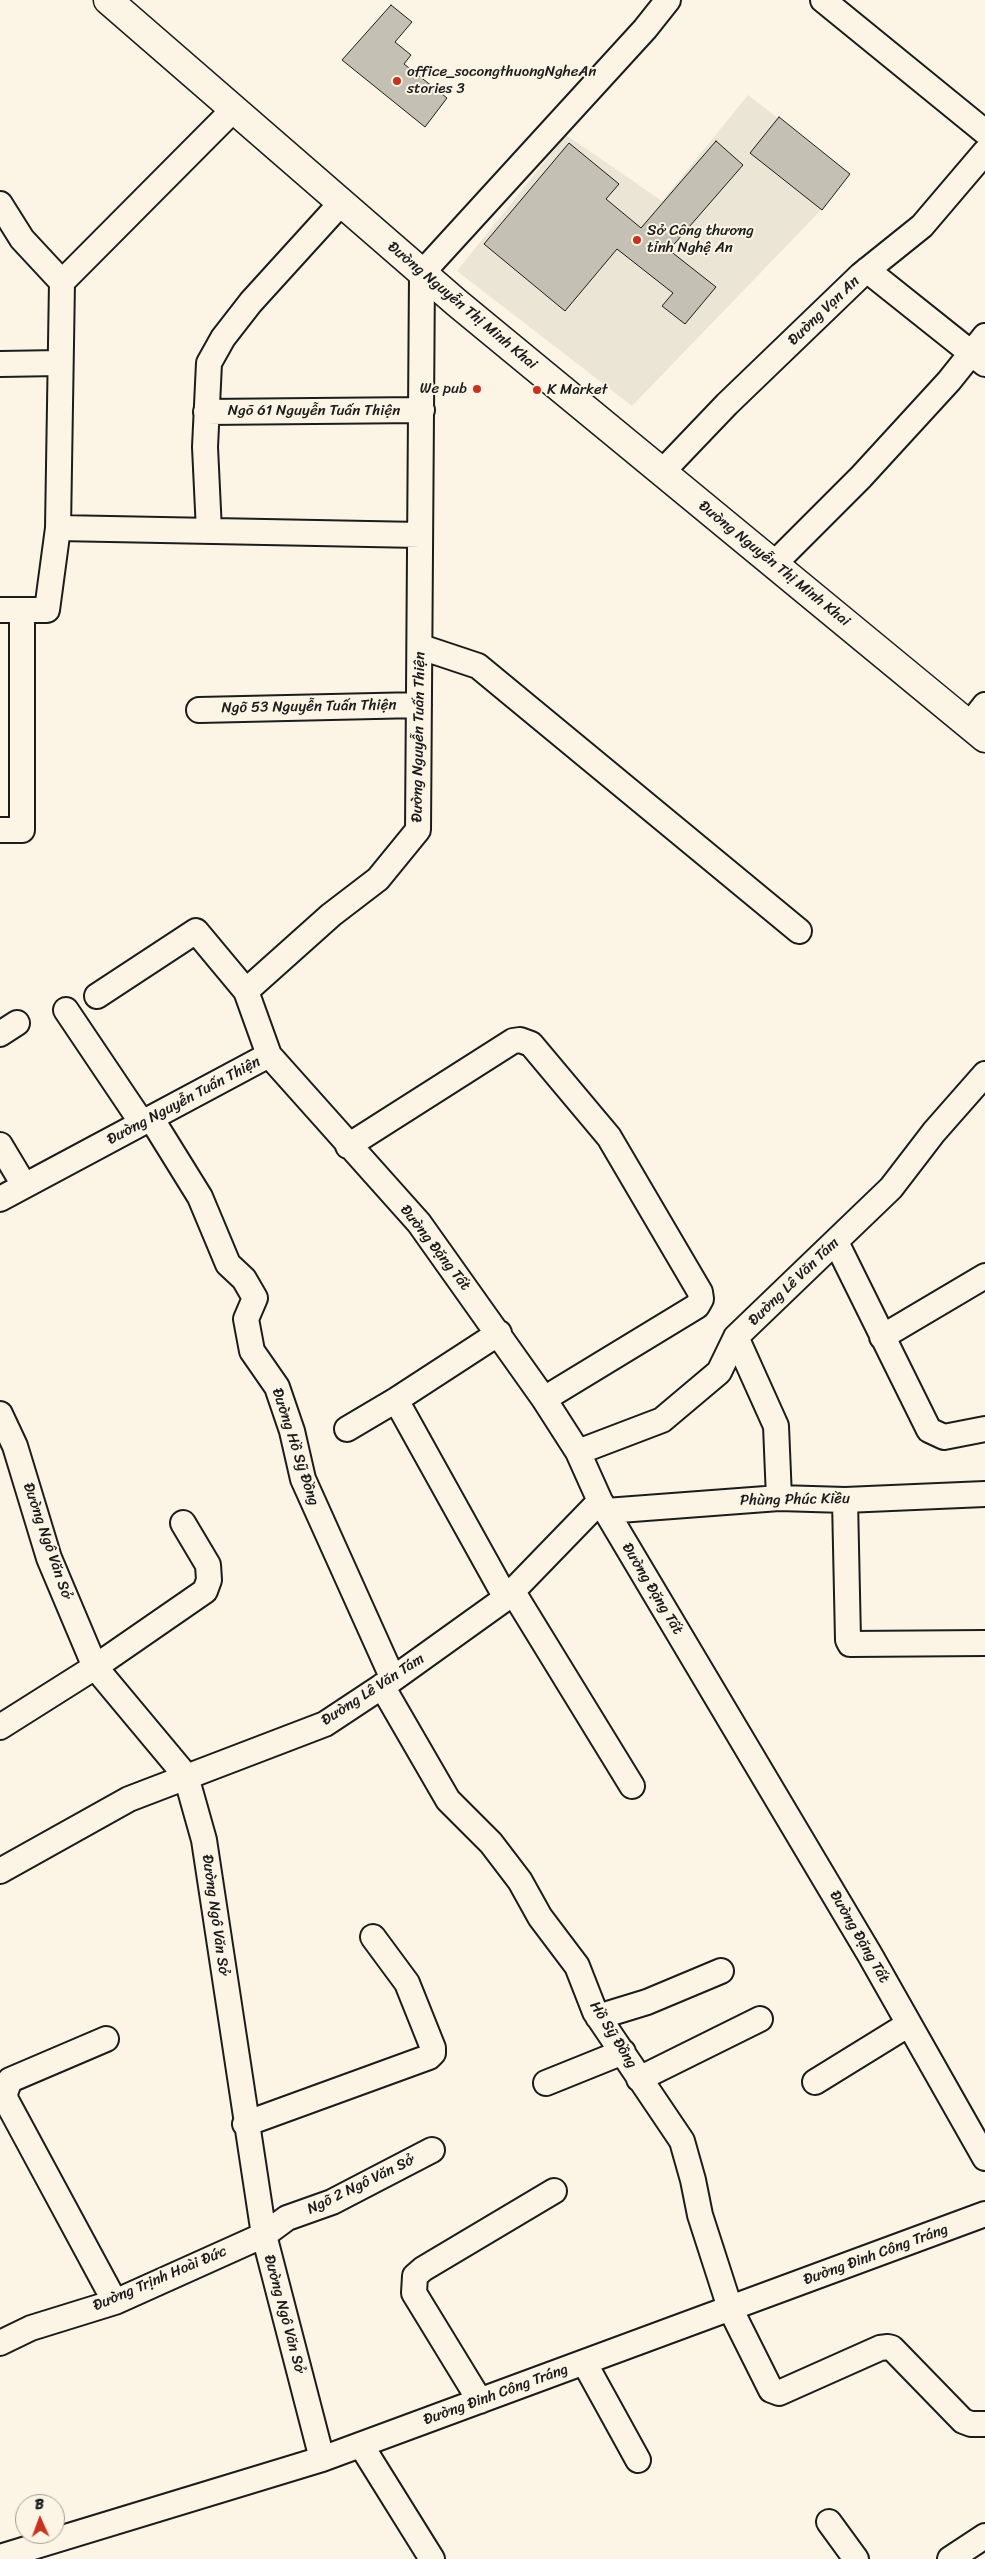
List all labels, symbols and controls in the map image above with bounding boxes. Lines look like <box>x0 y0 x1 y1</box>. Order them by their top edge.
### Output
place label: office_socongthuongNgheAn stories 3 <box>407 63 596 98</box>
marker: office_socongthuongNgheAn stories 3 <box>391 75 403 87</box>
place label: Sở Công thương tỉnh Nghệ An <box>647 222 754 257</box>
marker: Sở Công thương tỉnh Nghệ An <box>631 234 643 246</box>
street label: Đường Nguyễn Thị Minh Khai <box>384 238 540 374</box>
street label: Đường Vạn An <box>785 273 863 349</box>
place label: We pub <box>420 380 467 398</box>
place label: K Market <box>547 381 608 399</box>
marker: We pub <box>471 383 483 395</box>
marker: K Market <box>531 384 543 396</box>
street label: Ngõ 61 Nguyễn Tuấn Thiện <box>228 402 400 420</box>
street label: Đường Nguyễn Thị Minh Khai <box>695 497 853 631</box>
street label: Đường Nguyễn Tuấn Thiện <box>409 651 429 823</box>
street label: Ngõ 53 Nguyễn Tuấn Thiện <box>221 696 397 718</box>
street label: Đường Nguyễn Tuấn Thiện <box>104 1053 264 1149</box>
street label: Đường Đặng Tất <box>396 1202 474 1294</box>
street label: Đường Lê Văn Tám <box>745 1234 843 1330</box>
street label: Đường Hồ Sỹ Đồng <box>268 1386 322 1508</box>
street label: Đường Ngô Văn Sở <box>19 1480 75 1602</box>
street label: Phùng Phúc Kiều <box>740 1490 850 1510</box>
street label: Đường Đặng Tất <box>618 1540 686 1638</box>
street label: Đường Lê Văn Tám <box>318 1650 428 1730</box>
street label: Đường Ngô Văn Sở <box>198 1853 232 1977</box>
street label: Đường Đặng Tất <box>825 1888 893 1986</box>
street label: Hồ Sỹ Đồng <box>585 1998 641 2072</box>
street label: Ngõ 2 Ngô Văn Sở <box>304 2151 418 2219</box>
street label: Đường Đinh Công Tráng <box>801 2220 951 2290</box>
street label: Đường Trịnh Hoài Đức <box>90 2243 230 2315</box>
street label: Đường Ngô Văn Sở <box>260 2253 308 2375</box>
street label: Đường Đinh Công Tráng <box>421 2360 571 2430</box>
text: B <box>35 2492 44 2517</box>
north arrow <box>15 2494 65 2544</box>

